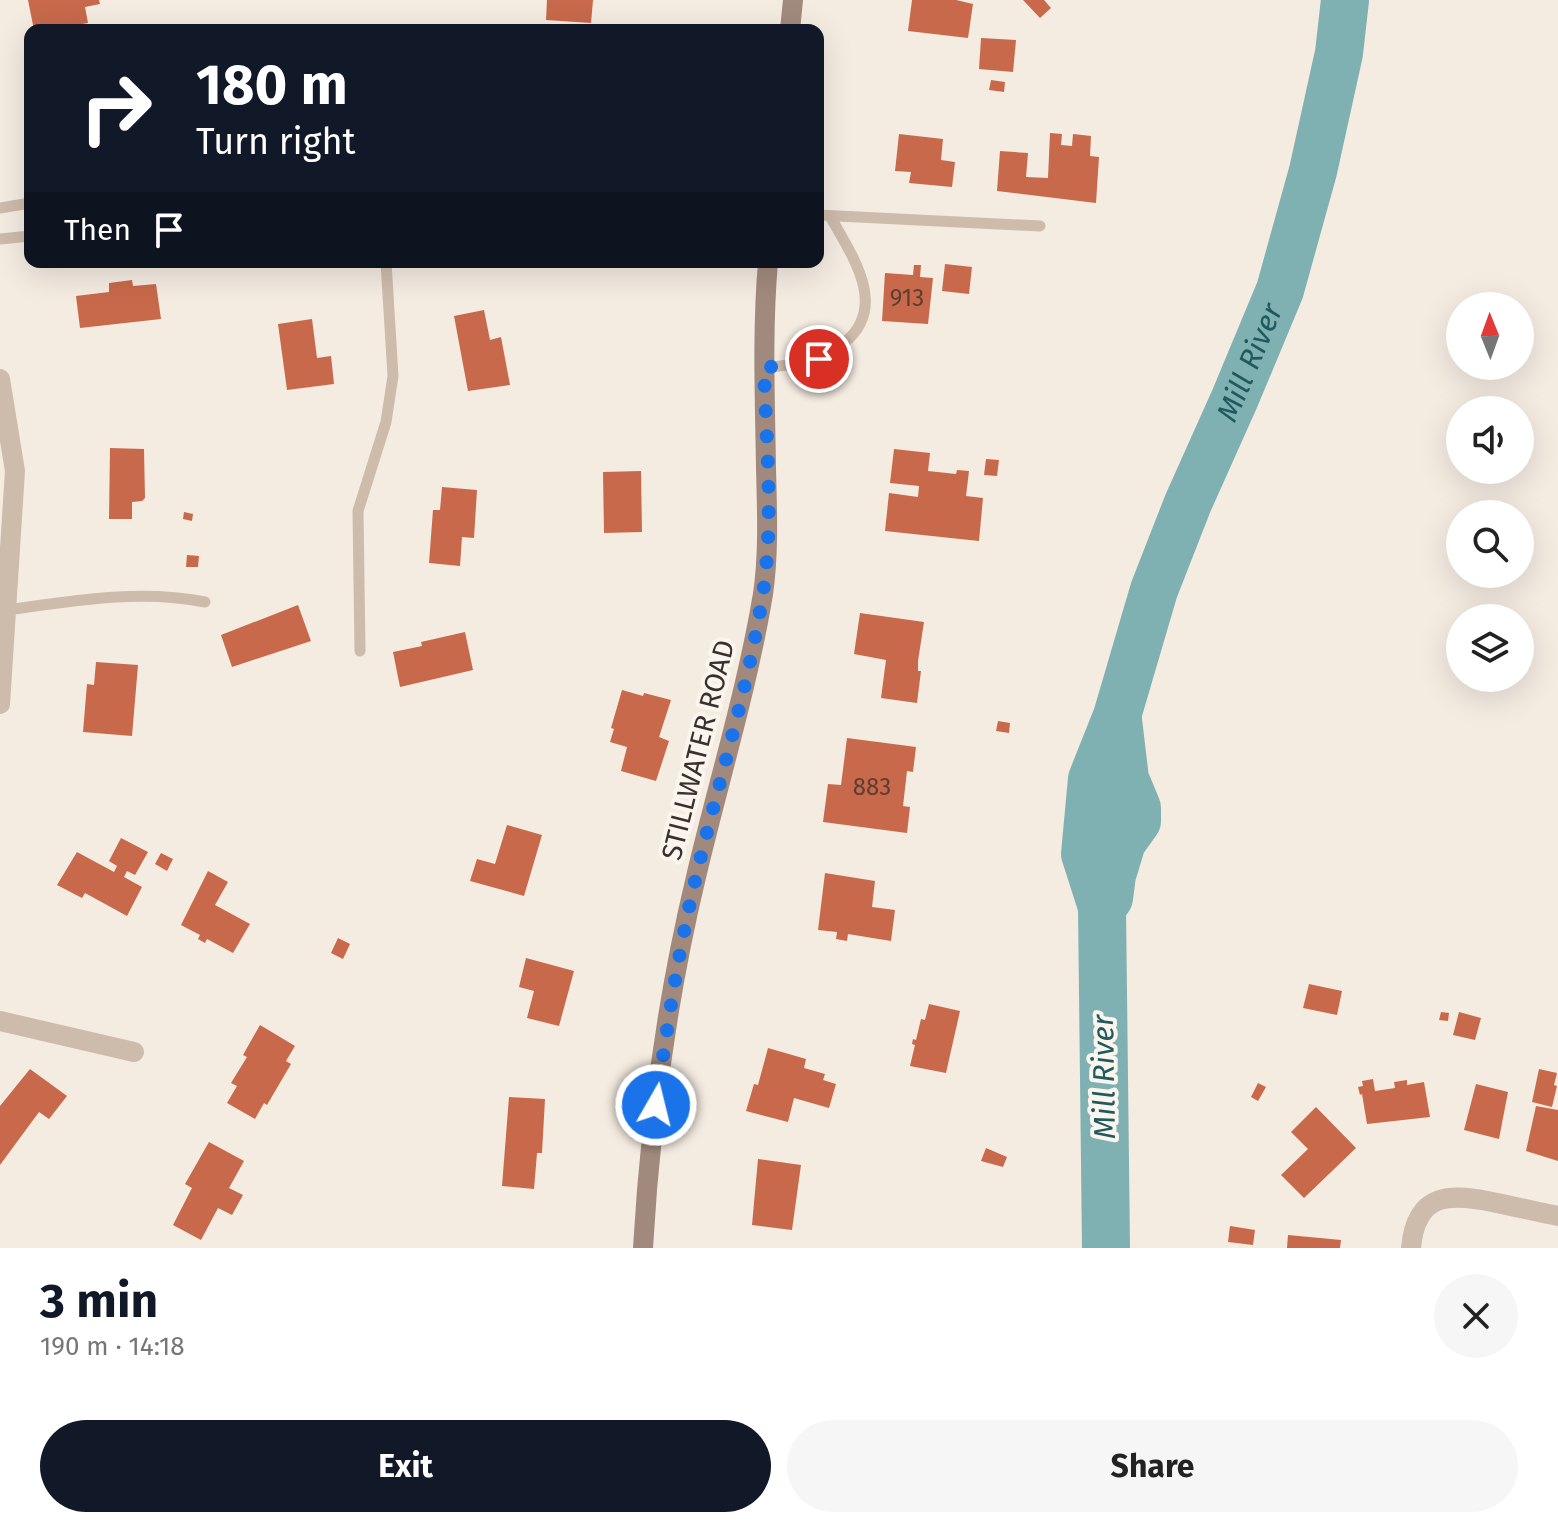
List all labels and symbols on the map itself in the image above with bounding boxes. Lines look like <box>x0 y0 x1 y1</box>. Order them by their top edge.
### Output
house number: 913 <box>890 284 924 312</box>
north arrow <box>1446 292 1534 380</box>
water label: Mill River <box>1209 297 1291 427</box>
pin <box>785 325 853 393</box>
street label: STILLWATER ROAD <box>655 637 741 863</box>
house number: 883 <box>853 773 891 801</box>
water label: Mill River <box>1085 1013 1123 1139</box>
position arrow <box>614 1063 698 1147</box>

